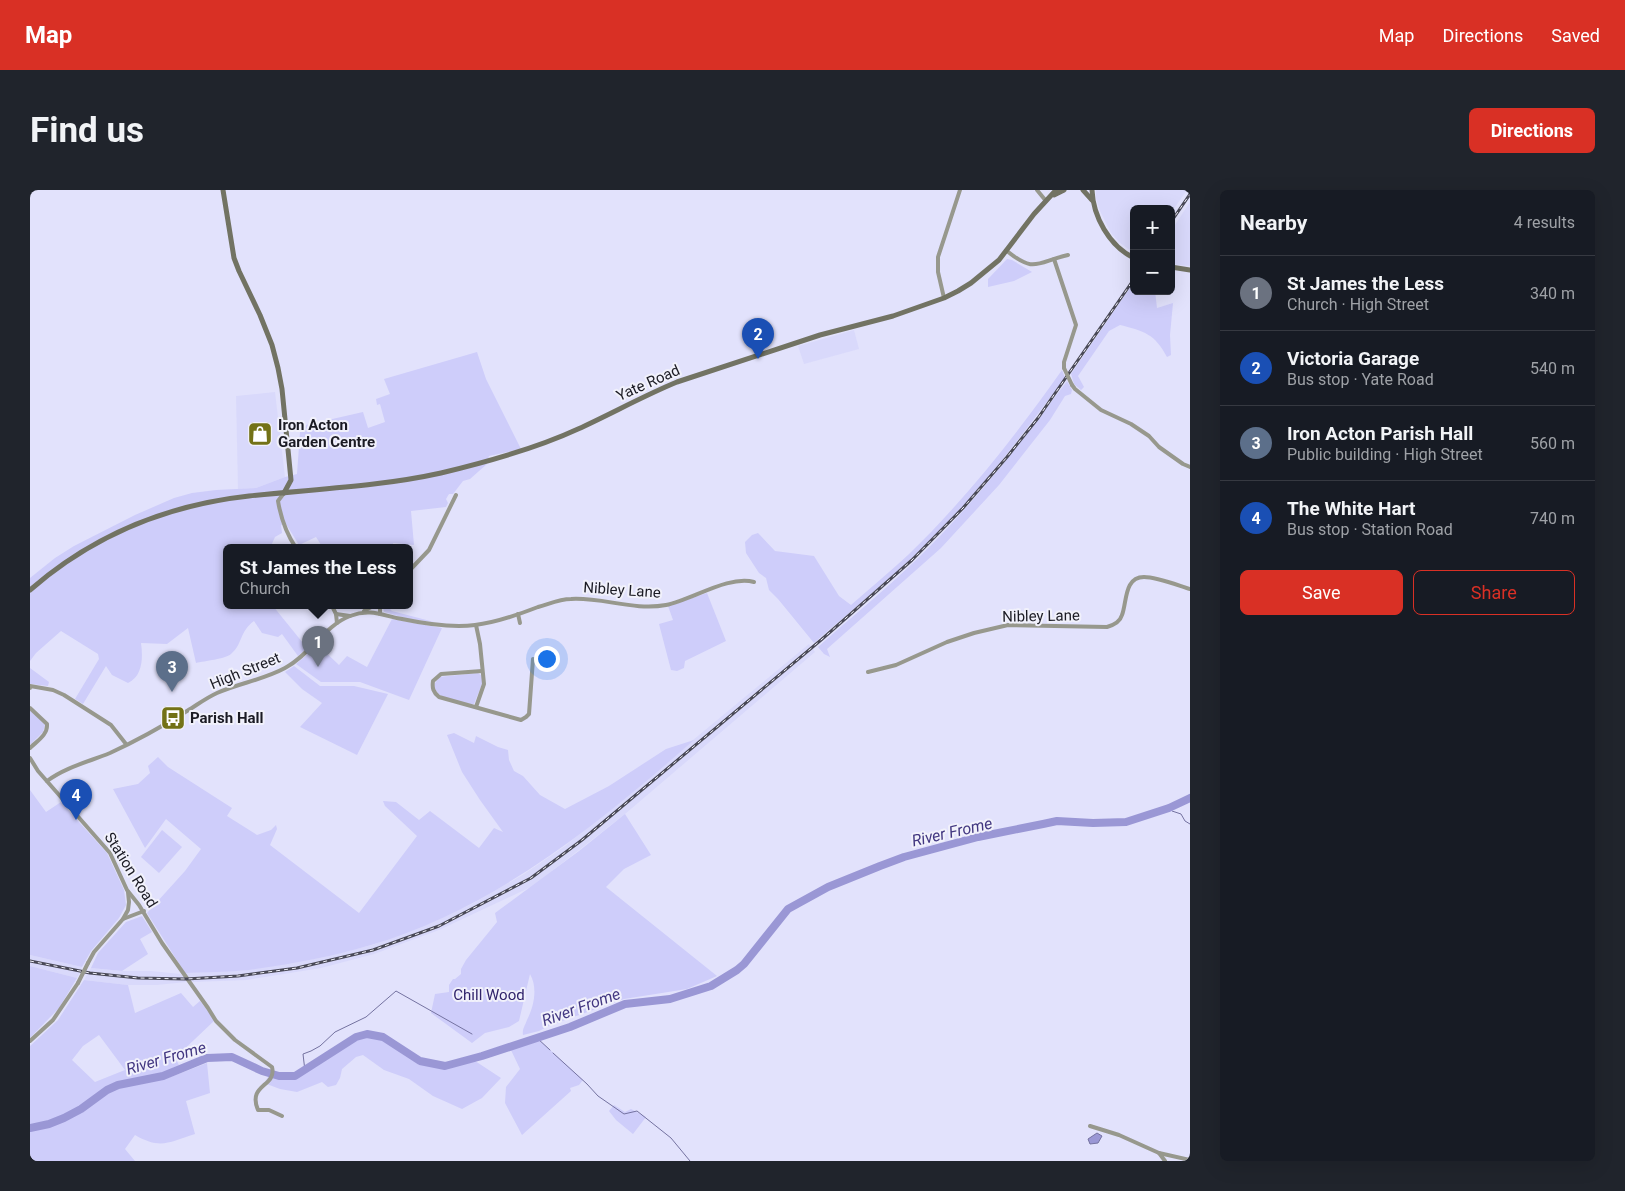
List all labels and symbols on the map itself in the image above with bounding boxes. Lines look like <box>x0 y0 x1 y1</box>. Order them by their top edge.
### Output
pin: 2 <box>742 318 774 359</box>
street label: Yate Road <box>613 361 683 405</box>
place label: Iron Acton Garden Centre <box>278 416 375 451</box>
shop icon: Iron Acton Garden Centre <box>247 421 273 447</box>
street label: Nibley Lane <box>583 578 661 602</box>
street label: Nibley Lane <box>1002 606 1080 626</box>
pin: 1 <box>302 626 334 667</box>
your location <box>534 646 560 672</box>
street label: High Street <box>207 649 283 693</box>
pin: 3 <box>156 651 188 692</box>
bus stop icon: Parish Hall <box>160 705 186 731</box>
place label: Parish Hall <box>190 709 263 727</box>
pin: 4 <box>60 779 92 820</box>
water label: River Frome <box>910 813 994 851</box>
street label: Station Road <box>101 829 161 911</box>
water label: River Frome <box>539 984 623 1030</box>
park label: Chill Wood <box>453 986 525 1004</box>
water label: River Frome <box>124 1038 208 1078</box>

